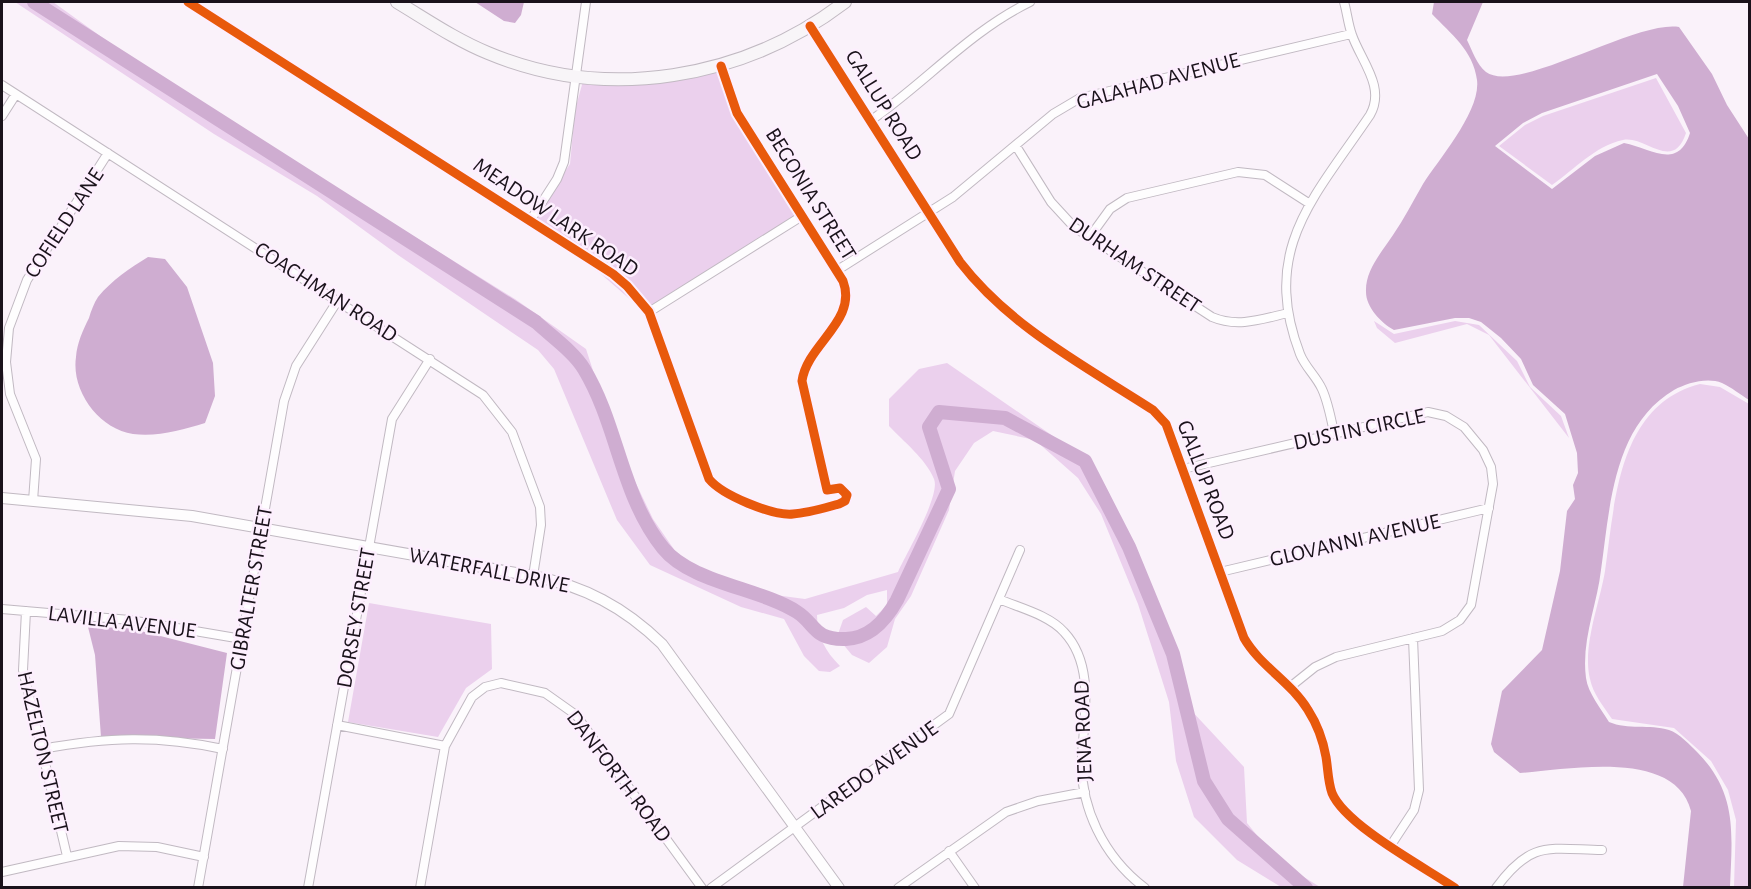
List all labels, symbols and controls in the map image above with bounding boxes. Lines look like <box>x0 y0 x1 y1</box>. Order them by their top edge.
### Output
street label: GALLUP ROAD <box>841 46 927 164</box>
street label: GALAHAD AVENUE <box>1074 49 1242 113</box>
street label: BEGONIA STREET <box>762 124 861 264</box>
street label: MEADOW LARK ROAD <box>469 154 643 280</box>
street label: COFIELD LANE <box>20 164 108 282</box>
street label: DURHAM STREET <box>1065 213 1205 317</box>
street label: COACHMAN ROAD <box>251 238 401 346</box>
street label: DUSTIN CIRCLE <box>1291 404 1427 454</box>
street label: GALLUP ROAD <box>1173 417 1239 543</box>
street label: GIBRALTER STREET <box>226 504 276 672</box>
street label: GLOVANNI AVENUE <box>1268 510 1443 570</box>
street label: WATERFALL DRIVE <box>407 544 571 596</box>
street label: DORSEY STREET <box>333 546 379 690</box>
street label: LAVILLA AVENUE <box>47 602 198 642</box>
street label: HAZELTON STREET <box>14 669 72 835</box>
street label: JENA ROAD <box>1070 680 1096 782</box>
street label: DANFORTH ROAD <box>562 706 676 846</box>
street label: LAREDO AVENUE <box>806 716 942 823</box>

